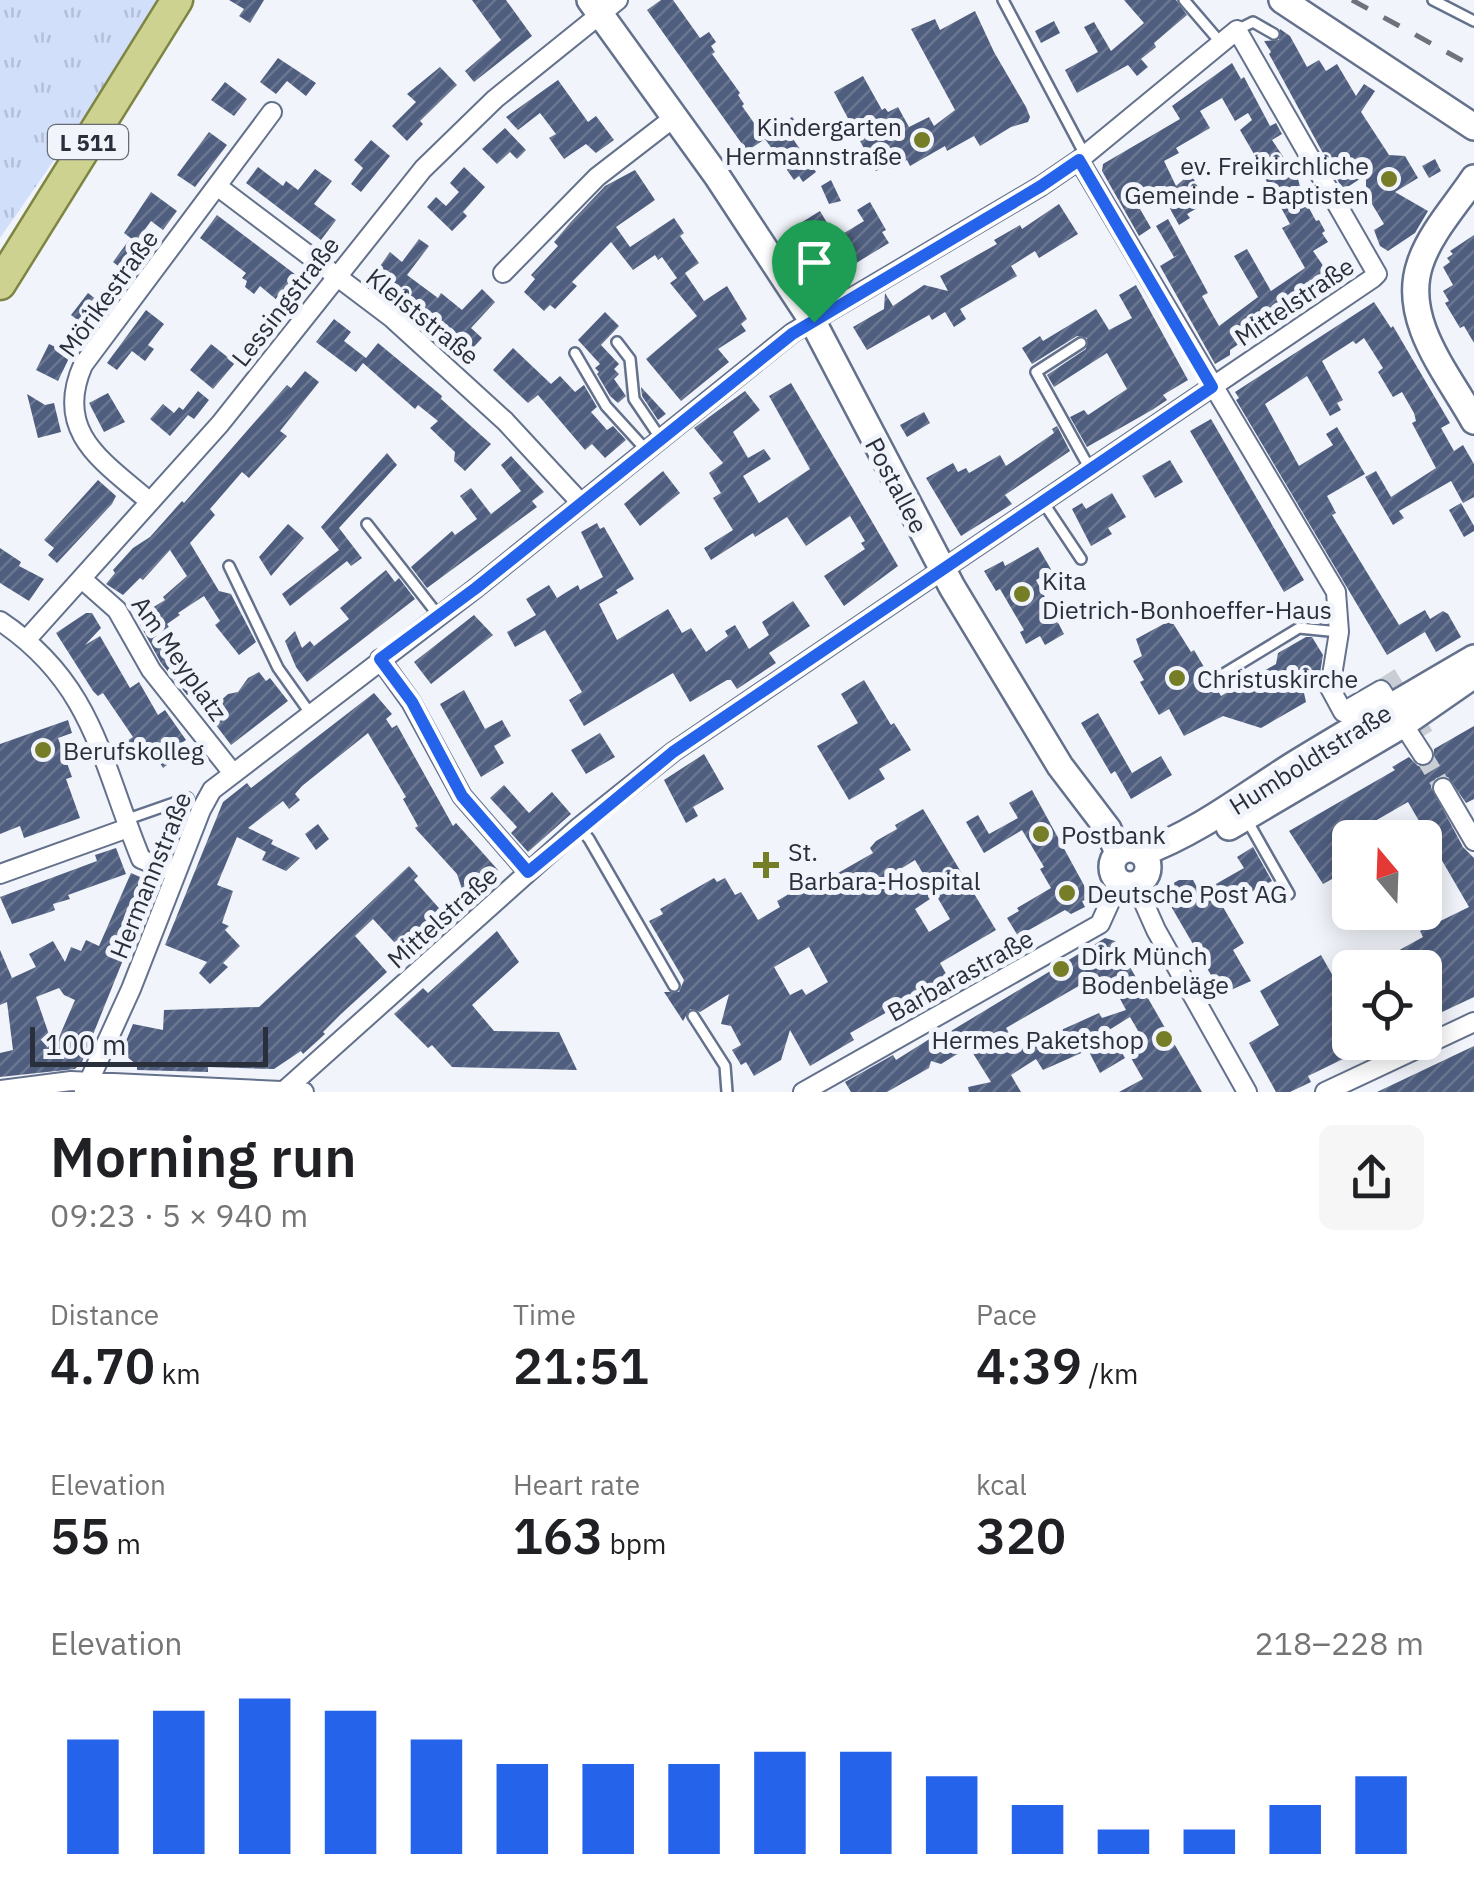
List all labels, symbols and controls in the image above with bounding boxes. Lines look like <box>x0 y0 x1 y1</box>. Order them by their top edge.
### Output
place label: Kindergarten Hermannstraße <box>725 110 902 172</box>
road number: L 511 <box>48 125 128 159</box>
marker: Kindergarten Hermannstraße <box>911 129 933 151</box>
place label: ev. Freikirchliche Gemeinde - Baptisten <box>1124 149 1369 211</box>
marker: ev. Freikirchliche Gemeinde - Baptisten <box>1378 168 1400 190</box>
pin <box>772 220 857 323</box>
street label: Mörikestraße <box>51 223 165 363</box>
street label: Lessingstraße <box>224 229 346 373</box>
icon: arrive <box>787 235 842 290</box>
street label: Mittelstraße <box>1228 249 1360 353</box>
street label: Kleiststraße <box>360 260 486 372</box>
street label: Postallee <box>858 431 936 539</box>
place label: Kita Dietrich-Bonhoeffer-Haus <box>1042 564 1332 626</box>
marker: Kita Dietrich-Bonhoeffer-Haus <box>1011 583 1033 605</box>
street label: Am Meyplatz <box>125 589 235 727</box>
place label: Christuskirche <box>1197 662 1358 695</box>
marker: Christuskirche <box>1166 667 1188 689</box>
street label: Humboldtstraße <box>1223 696 1397 822</box>
place label: Berufskolleg <box>63 734 204 767</box>
marker: Berufskolleg <box>32 739 54 761</box>
street label: Hermannstraße <box>102 787 198 963</box>
place label: Postbank <box>1061 818 1166 851</box>
north arrow <box>1332 820 1442 930</box>
map controls <box>1332 820 1442 1060</box>
marker: Postbank <box>1030 823 1052 845</box>
place label: St. Barbara-Hospital <box>788 835 981 897</box>
marker: St. Barbara-Hospital <box>753 852 779 878</box>
street label: Mittelstraße <box>380 859 504 975</box>
place label: Deutsche Post AG <box>1087 877 1287 910</box>
marker: Deutsche Post AG <box>1056 882 1078 904</box>
street label: Barbarastraße <box>881 921 1039 1029</box>
place label: Dirk Münch Bodenbeläge <box>1081 939 1229 1001</box>
button: locate <box>1332 950 1442 1060</box>
marker: Dirk Münch Bodenbeläge <box>1050 958 1072 980</box>
scale bar <box>30 1022 268 1066</box>
place label: Hermes Paketshop <box>931 1023 1144 1056</box>
text: 100 m <box>45 1026 126 1063</box>
marker: Hermes Paketshop <box>1153 1028 1175 1050</box>
text: Morning run <box>50 1121 357 1192</box>
button: share <box>1319 1125 1424 1230</box>
text: 09:23 · 5 × 940 m <box>50 1194 308 1236</box>
text: Distance <box>50 1296 159 1333</box>
text: Time <box>513 1296 576 1333</box>
text: Pace <box>976 1296 1037 1333</box>
text: 4.70 <box>50 1333 155 1398</box>
text: 21:51 <box>513 1333 649 1398</box>
text: 4:39 <box>976 1333 1082 1398</box>
text: km <box>155 1355 201 1392</box>
text: /km <box>1082 1355 1139 1392</box>
text: Elevation <box>50 1466 166 1503</box>
text: Heart rate <box>513 1466 640 1503</box>
text: kcal <box>976 1466 1027 1503</box>
text: 55 <box>50 1503 110 1568</box>
text: 163 <box>513 1503 603 1568</box>
text: 320 <box>976 1503 1066 1568</box>
text: m <box>110 1525 141 1562</box>
text: bpm <box>603 1525 667 1562</box>
text: Elevation <box>50 1622 183 1664</box>
text: 218–228 m <box>1254 1622 1424 1664</box>

